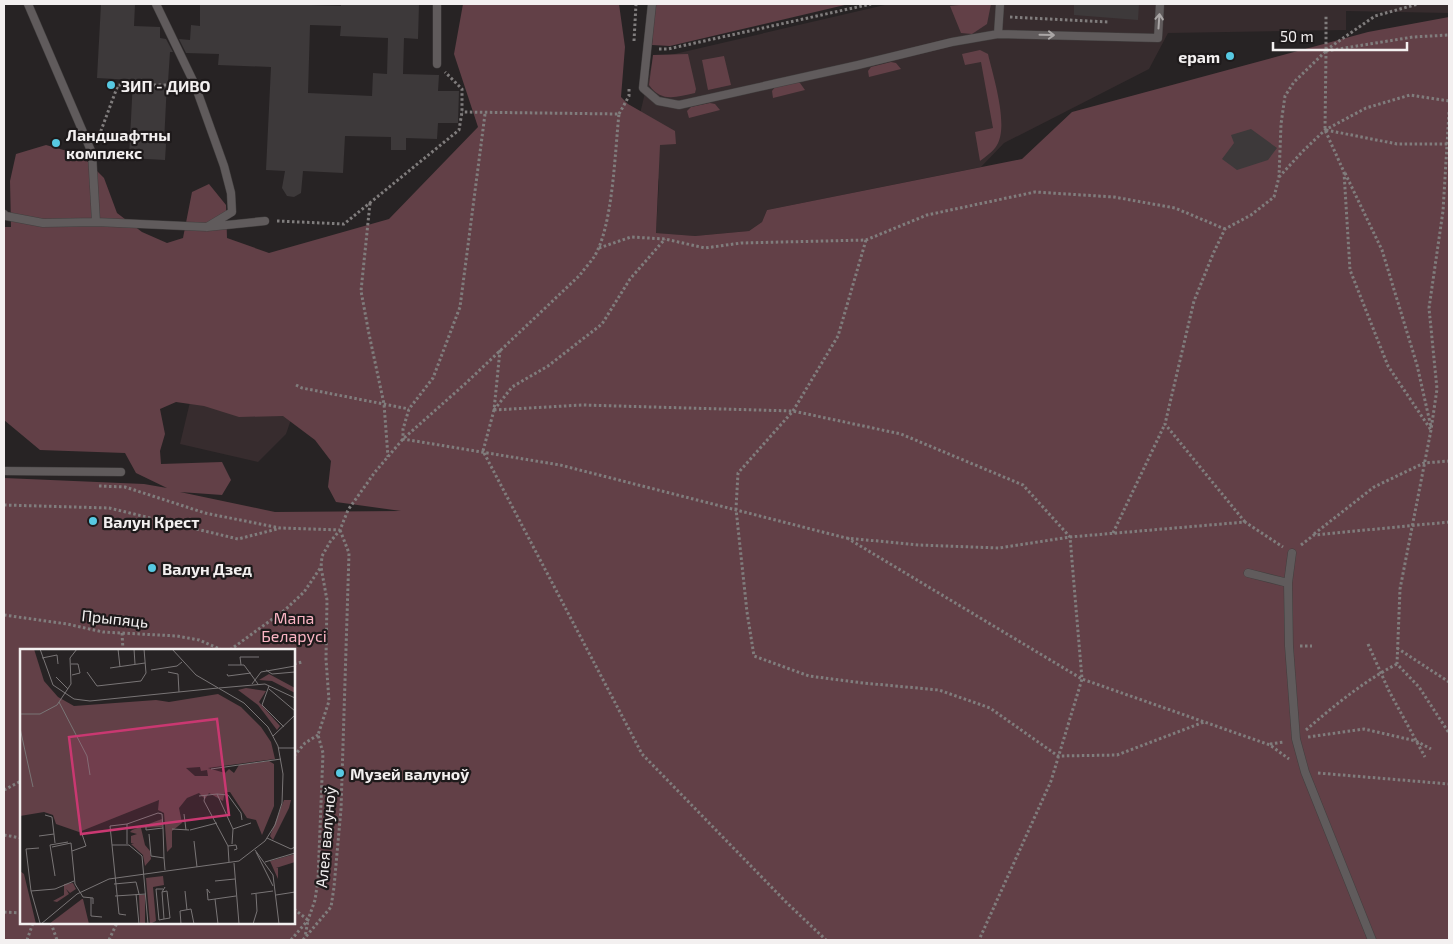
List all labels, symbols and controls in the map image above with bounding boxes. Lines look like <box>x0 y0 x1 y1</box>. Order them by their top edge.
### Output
one-way arrow <box>1155 13 1164 29</box>
scale bar <box>1273 20 1407 52</box>
text: 50 m <box>1280 27 1314 45</box>
one-way arrow <box>1038 30 1055 40</box>
place label: epam <box>1178 47 1220 66</box>
marker: epam <box>1224 50 1236 62</box>
place label: ЗИП - ДИВО <box>121 76 211 95</box>
marker: ЗИП - ДИВО <box>105 79 117 91</box>
place label: Ландшафтны комплекс <box>66 125 171 162</box>
marker: Ландшафтны комплекс <box>50 137 62 149</box>
place label: Валун Крест <box>103 512 199 531</box>
marker: Валун Крест <box>87 515 99 527</box>
place label: Валун Дзед <box>162 559 252 578</box>
marker: Валун Дзед <box>146 562 158 574</box>
street label: Прыпяць <box>81 605 149 631</box>
park label: Мапа Беларусі <box>261 608 327 646</box>
inset map <box>20 649 295 924</box>
place label: Музей валуноў <box>350 764 469 783</box>
marker: Музей валуноў <box>334 767 346 779</box>
street label: Алея валуноў <box>311 785 340 889</box>

